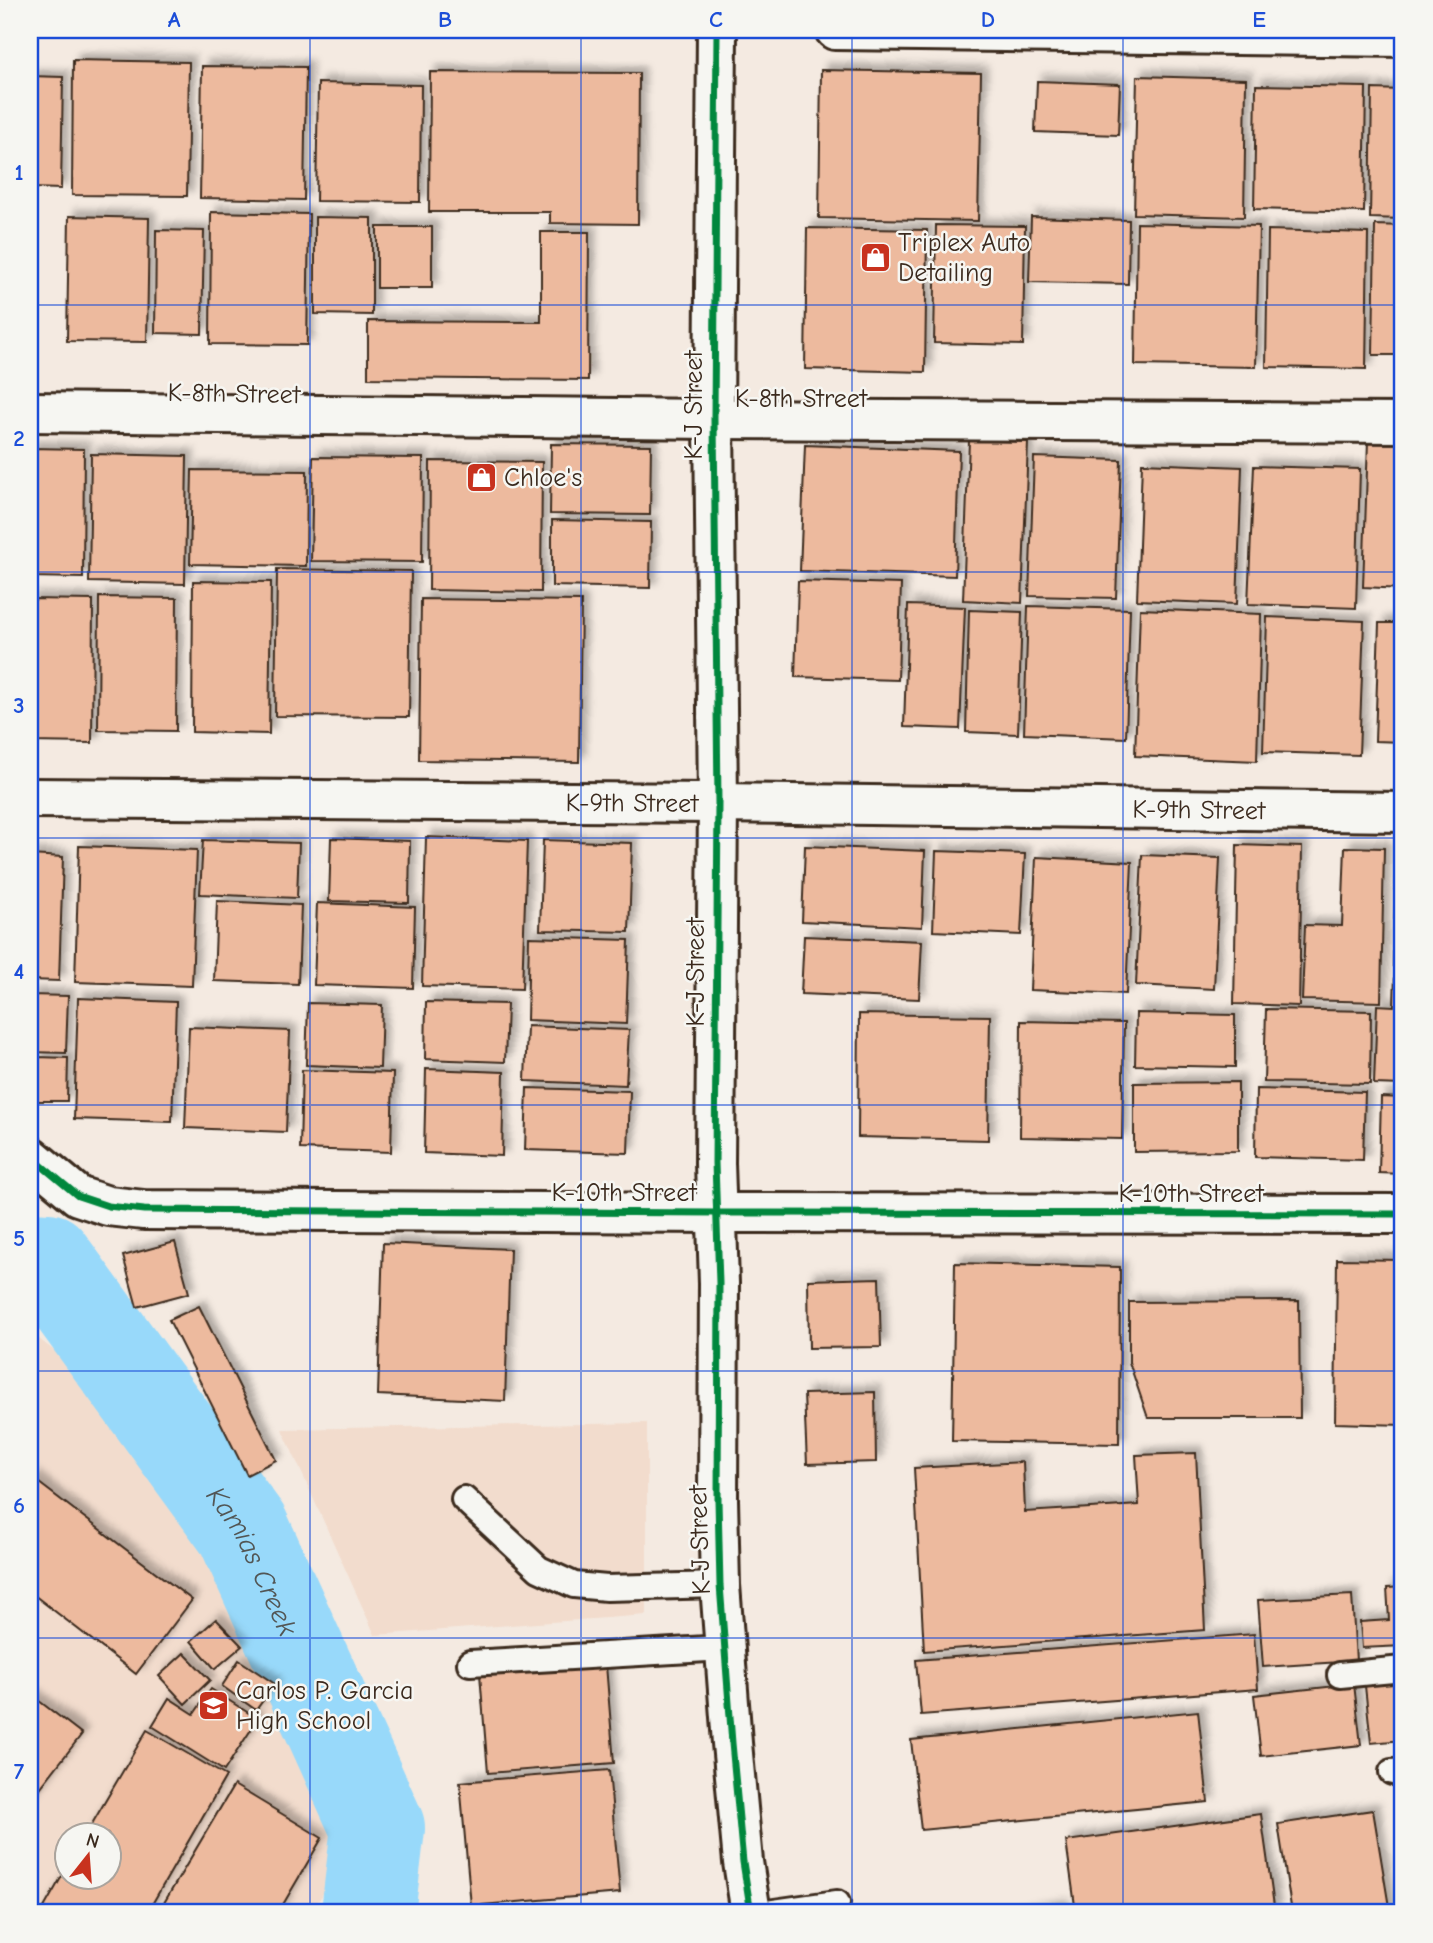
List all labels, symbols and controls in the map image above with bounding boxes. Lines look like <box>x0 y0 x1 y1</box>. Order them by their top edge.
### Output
text: A <box>168 6 181 33</box>
text: B <box>438 6 452 33</box>
text: C <box>709 6 723 33</box>
text: D <box>981 6 995 33</box>
text: E <box>1252 6 1266 33</box>
text: 1 <box>14 159 24 186</box>
place label: Triplex Auto Detailing <box>898 228 1030 288</box>
shop icon: Triplex Auto Detailing <box>858 240 892 274</box>
street label: K-J Street <box>679 349 709 460</box>
street label: K-8th Street <box>167 378 302 410</box>
street label: K-8th Street <box>735 384 869 414</box>
text: 2 <box>13 425 25 452</box>
shop icon: Chloe's <box>464 460 498 494</box>
place label: Chloe's <box>504 463 582 493</box>
text: 3 <box>13 692 25 719</box>
street label: K-9th Street <box>565 788 700 819</box>
street label: K-9th Street <box>1132 794 1267 826</box>
street label: K-J Street <box>681 916 711 1027</box>
text: 4 <box>14 958 25 985</box>
street label: K-10th Street <box>551 1178 698 1208</box>
street label: K-10th Street <box>1118 1179 1265 1209</box>
text: 5 <box>13 1225 25 1252</box>
water label: Kamias Creek <box>200 1480 304 1641</box>
street label: K-J Street <box>683 1483 717 1595</box>
text: 6 <box>13 1492 25 1519</box>
place label: Carlos P. Garcia High School <box>236 1676 413 1736</box>
school or university icon: Carlos P. Garcia High School <box>196 1688 230 1722</box>
text: 7 <box>14 1758 25 1785</box>
north arrow <box>52 1820 122 1890</box>
text: N <box>84 1828 102 1853</box>

